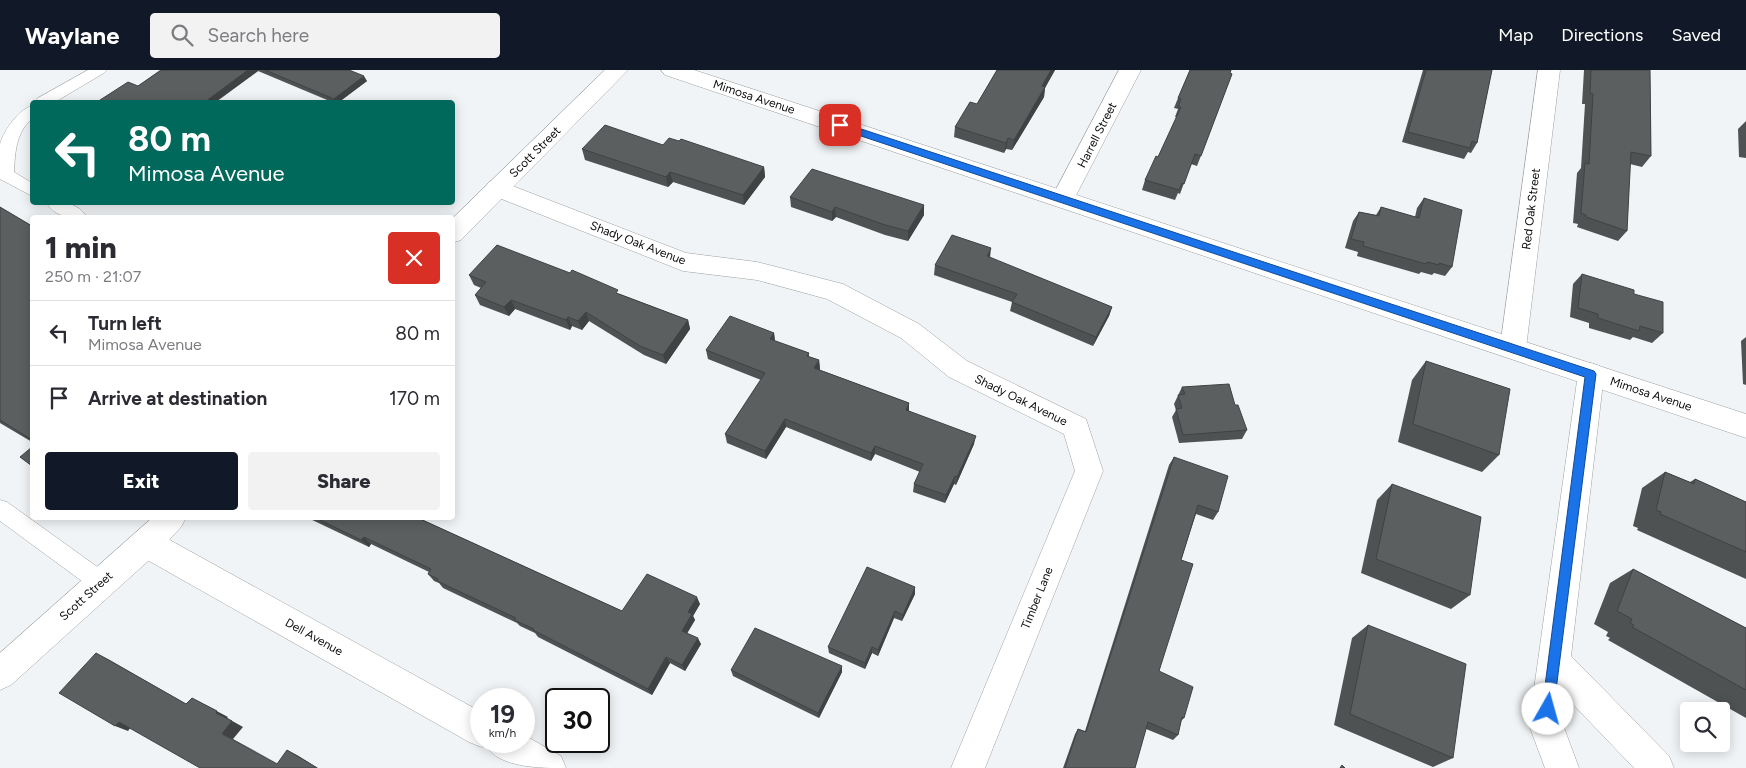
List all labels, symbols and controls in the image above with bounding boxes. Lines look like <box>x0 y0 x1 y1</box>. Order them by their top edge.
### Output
search box <box>150 13 500 58</box>
text: Waylane <box>25 21 120 50</box>
icon: search <box>168 21 196 49</box>
text: Search here <box>208 24 309 47</box>
text: Map <box>1498 24 1533 46</box>
text: Directions <box>1561 24 1643 46</box>
text: Saved <box>1671 24 1721 46</box>
street label: Mimosa Avenue <box>711 77 797 117</box>
street label: Harrell Street <box>1075 99 1120 170</box>
pin <box>819 104 861 146</box>
icon: arrive <box>826 111 854 139</box>
text: 80 m <box>128 118 211 160</box>
icon: left <box>45 120 110 185</box>
street label: Scott Street <box>507 123 564 180</box>
text: Mimosa Avenue <box>128 160 285 187</box>
street label: Red Oak Street <box>1519 167 1543 250</box>
street label: Shady Oak Avenue <box>588 218 688 268</box>
text: 1 min <box>45 229 117 266</box>
button: close <box>388 232 440 284</box>
text: 250 m · 21:07 <box>45 267 141 286</box>
text: Turn left <box>88 312 162 335</box>
icon: left <box>45 319 73 347</box>
text: 80 m <box>395 322 440 345</box>
text: Mimosa Avenue <box>88 335 202 354</box>
street label: Shady Oak Avenue <box>972 372 1070 429</box>
street label: Mimosa Avenue <box>1608 374 1694 414</box>
icon: arrive <box>45 384 73 412</box>
text: Arrive at destination <box>88 387 267 410</box>
text: 170 m <box>389 387 440 410</box>
button: Exit <box>45 452 238 510</box>
button: Share <box>248 452 440 510</box>
street label: Timber Lane <box>1018 564 1056 631</box>
street label: Scott Street <box>57 568 116 623</box>
street label: Dell Avenue <box>283 615 346 659</box>
position arrow <box>1521 682 1573 734</box>
speed limit sign: 30 <box>545 688 610 753</box>
text: 19 <box>490 699 515 729</box>
map controls <box>1680 702 1730 752</box>
button: search <box>1680 702 1730 752</box>
text: km/h <box>489 726 516 740</box>

